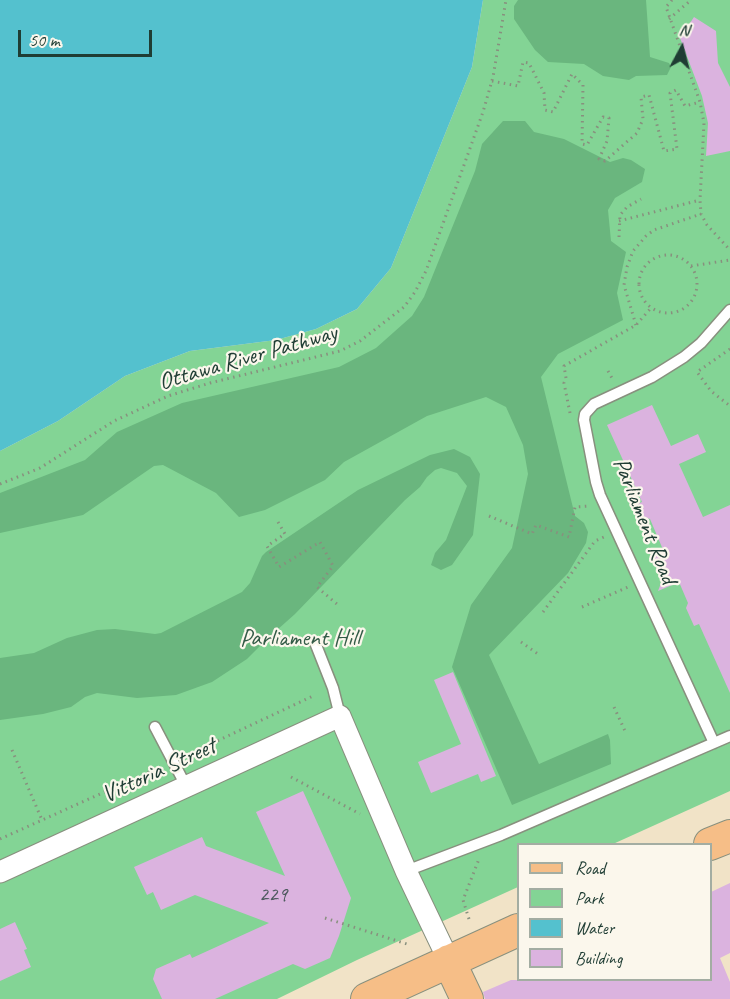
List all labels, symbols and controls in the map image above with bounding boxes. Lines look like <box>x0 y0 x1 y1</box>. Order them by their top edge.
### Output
scale bar <box>21 18 154 56</box>
north arrow <box>652 18 712 78</box>
text: N <box>678 20 690 41</box>
text: 50 m <box>29 29 60 51</box>
street label: Ottawa River Pathway <box>156 319 340 397</box>
street label: Parliament Road <box>606 454 682 588</box>
park label: Parliament Hill <box>240 625 360 653</box>
street label: Vittoria Street <box>97 732 221 810</box>
legend <box>517 843 712 981</box>
text: Road <box>575 857 605 879</box>
house number: 229 <box>259 882 287 908</box>
text: Park <box>575 887 604 909</box>
text: Water <box>575 917 614 939</box>
text: Building <box>575 947 622 969</box>

